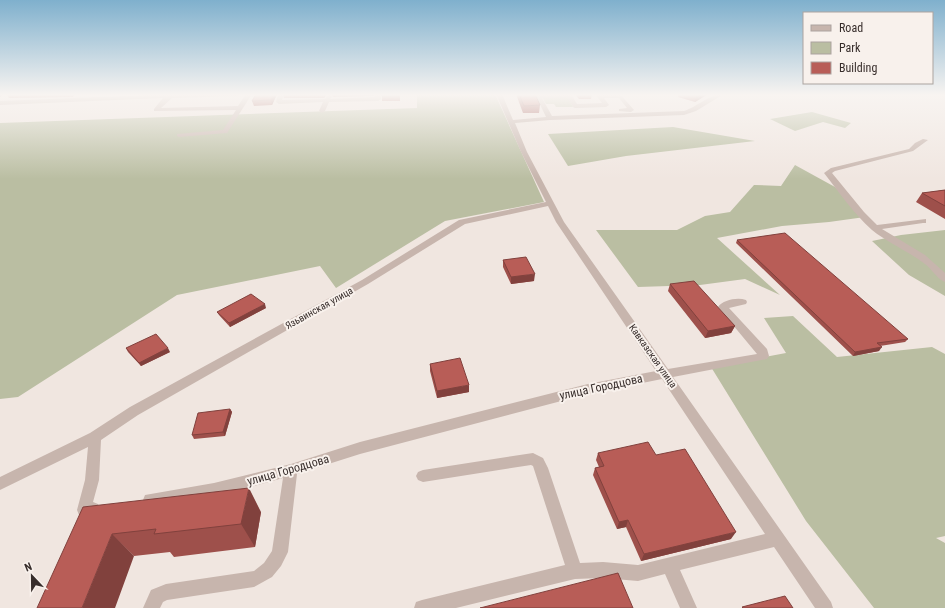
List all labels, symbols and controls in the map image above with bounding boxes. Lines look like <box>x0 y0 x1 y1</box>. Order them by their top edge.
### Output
legend <box>803 12 933 84</box>
text: Road <box>839 21 863 35</box>
text: Park <box>839 41 861 55</box>
text: Building <box>839 61 877 75</box>
street label: Язьвинская улица <box>283 285 355 331</box>
street label: Кавказская улица <box>627 322 679 390</box>
street label: улица Городцова <box>558 371 644 403</box>
street label: улица Городцова <box>245 452 331 488</box>
north arrow <box>12 556 52 596</box>
text: N <box>23 560 34 574</box>

